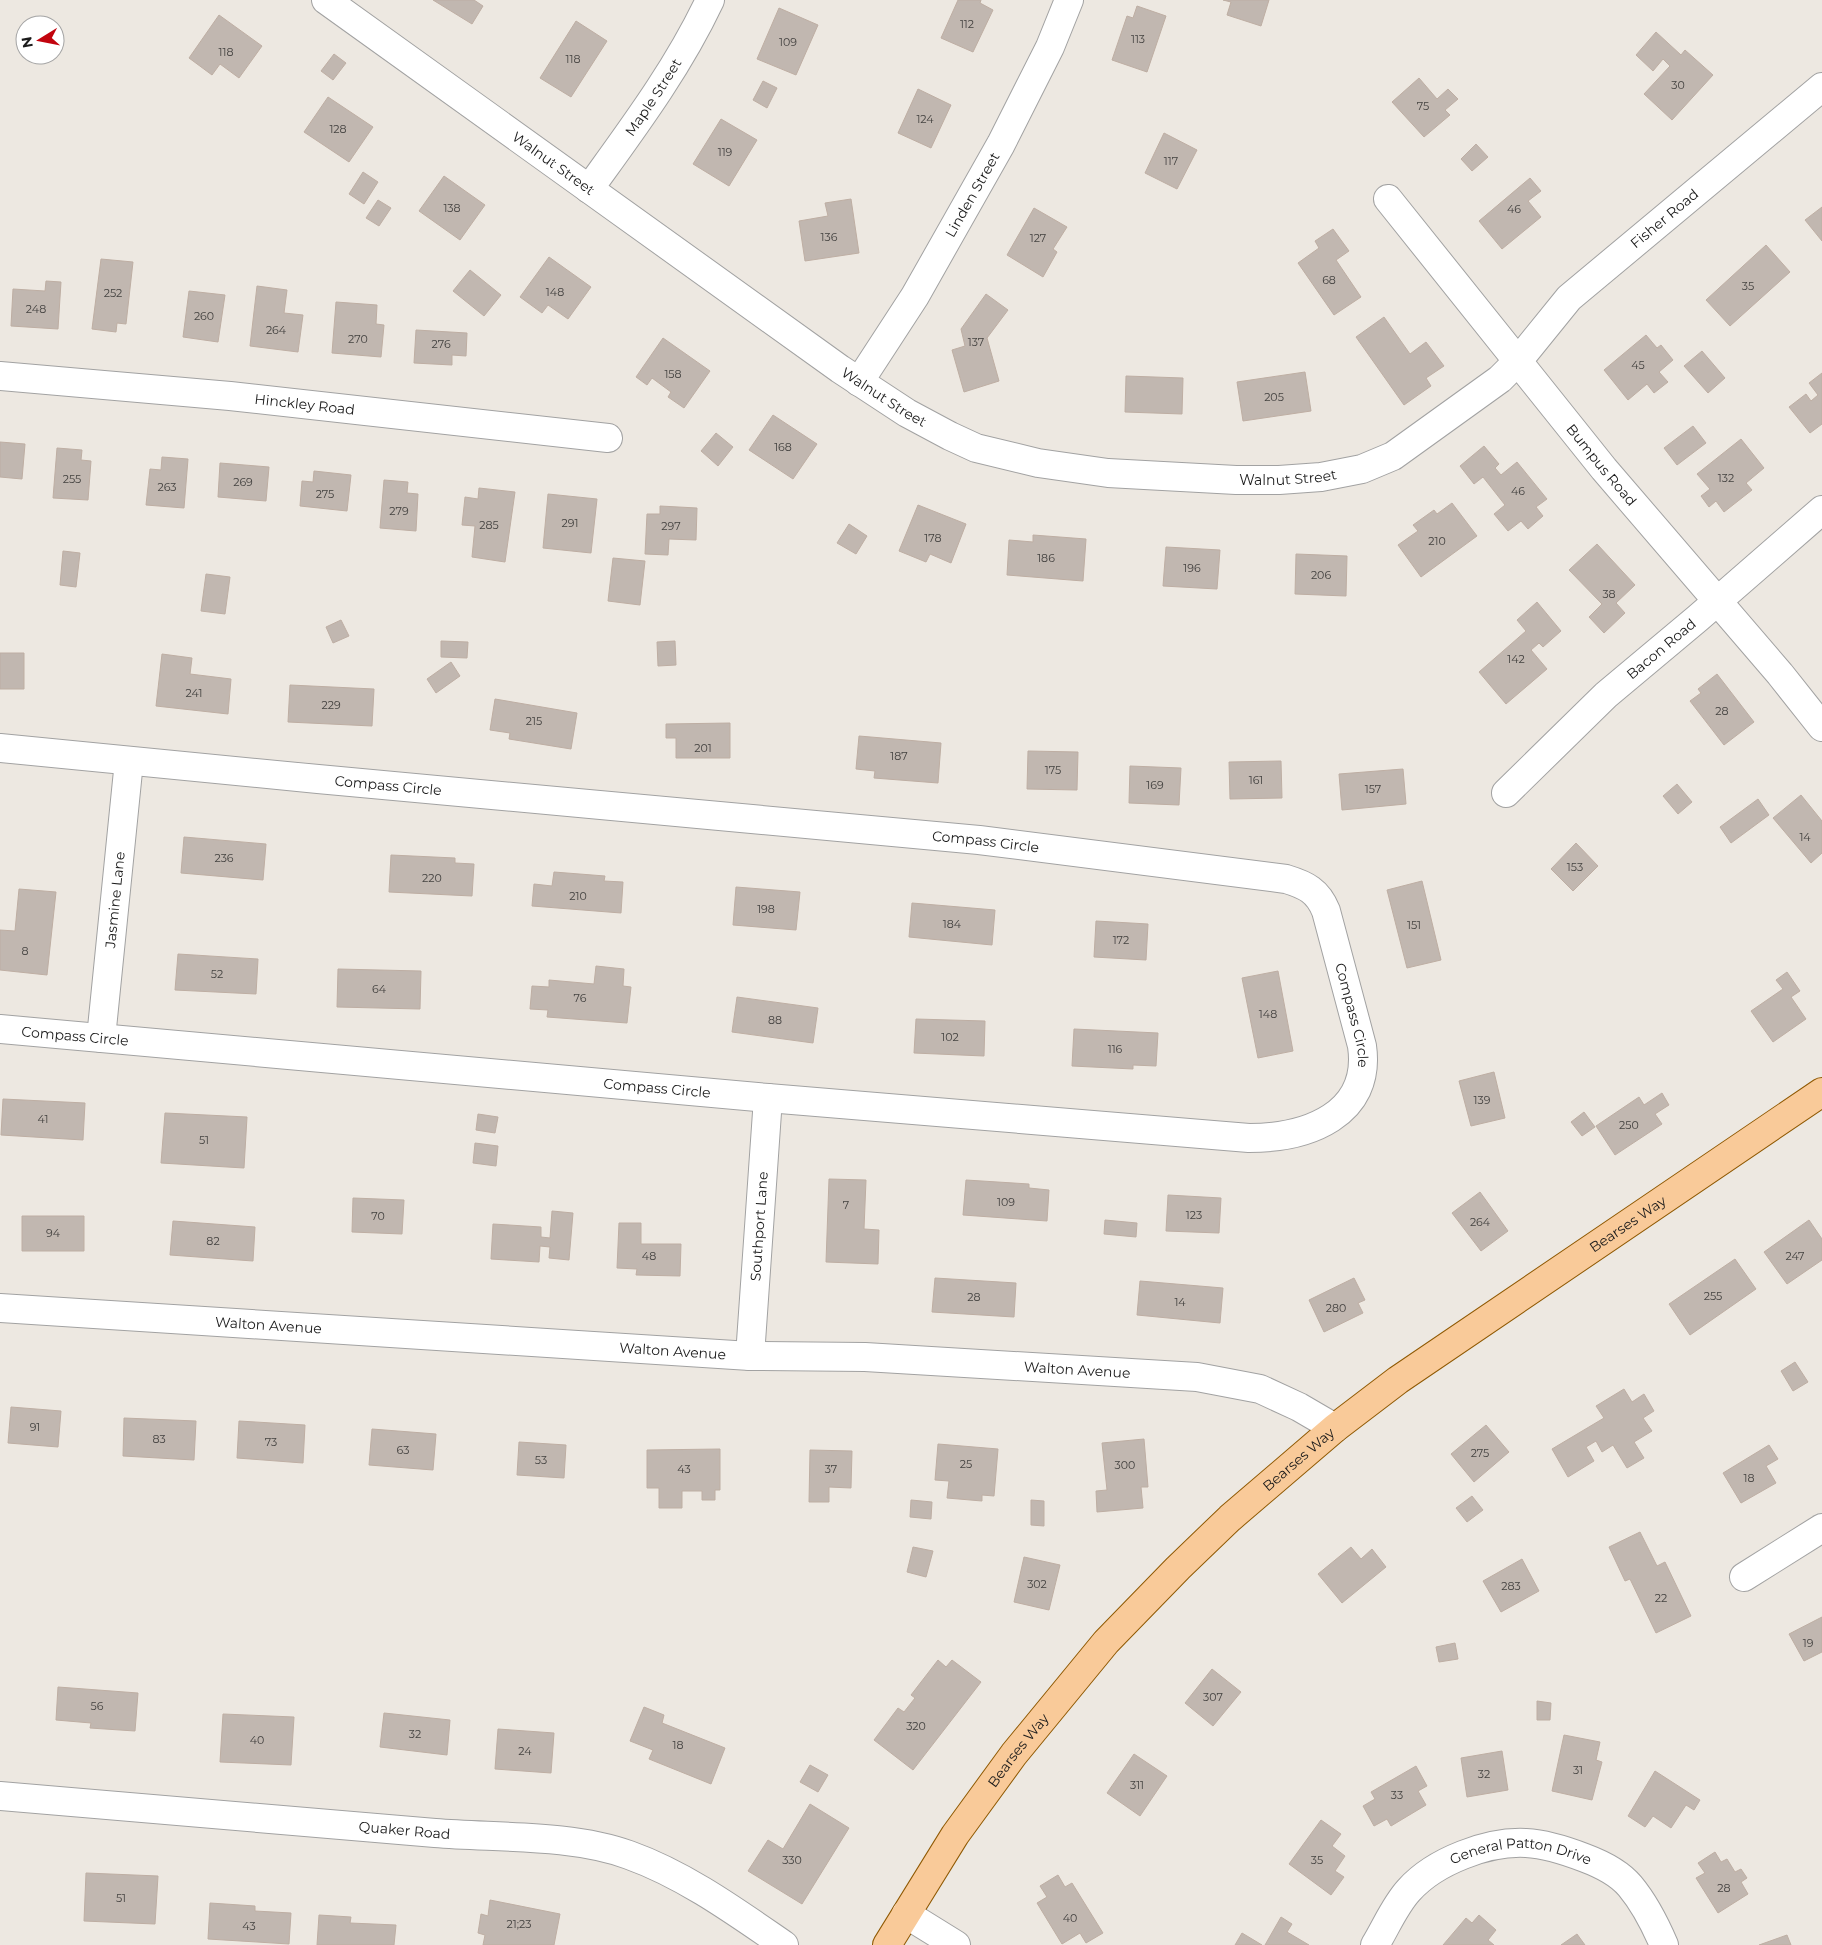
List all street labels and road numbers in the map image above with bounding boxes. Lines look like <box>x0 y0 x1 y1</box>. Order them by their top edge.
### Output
street label: Maple Street <box>621 55 686 140</box>
street label: Walnut Street <box>509 128 599 199</box>
street label: Linden Street <box>941 149 1004 240</box>
street label: Fisher Road <box>1627 185 1702 252</box>
street label: Walnut Street <box>838 363 930 431</box>
street label: Hinckley Road <box>254 390 356 419</box>
street label: Bumpus Road <box>1562 420 1641 510</box>
street label: Walnut Street <box>1239 465 1338 489</box>
street label: Bacon Road <box>1623 615 1700 683</box>
street label: Compass Circle <box>334 772 443 799</box>
street label: Compass Circle <box>931 827 1040 857</box>
street label: Jasmine Lane <box>101 851 129 950</box>
street label: Compass Circle <box>1331 961 1372 1068</box>
street label: Compass Circle <box>21 1022 129 1050</box>
street label: Compass Circle <box>603 1074 711 1102</box>
street label: Southport Lane <box>746 1171 772 1282</box>
street label: Bearses Way <box>1586 1191 1670 1256</box>
street label: Walton Avenue <box>215 1313 322 1338</box>
street label: Walton Avenue <box>619 1339 727 1363</box>
street label: Walton Avenue <box>1023 1358 1131 1382</box>
street label: Bearses Way <box>1259 1423 1338 1495</box>
street label: Bearses Way <box>984 1709 1053 1791</box>
street label: Quaker Road <box>358 1817 451 1843</box>
street label: General Patton Drive <box>1448 1856 1594 1872</box>

